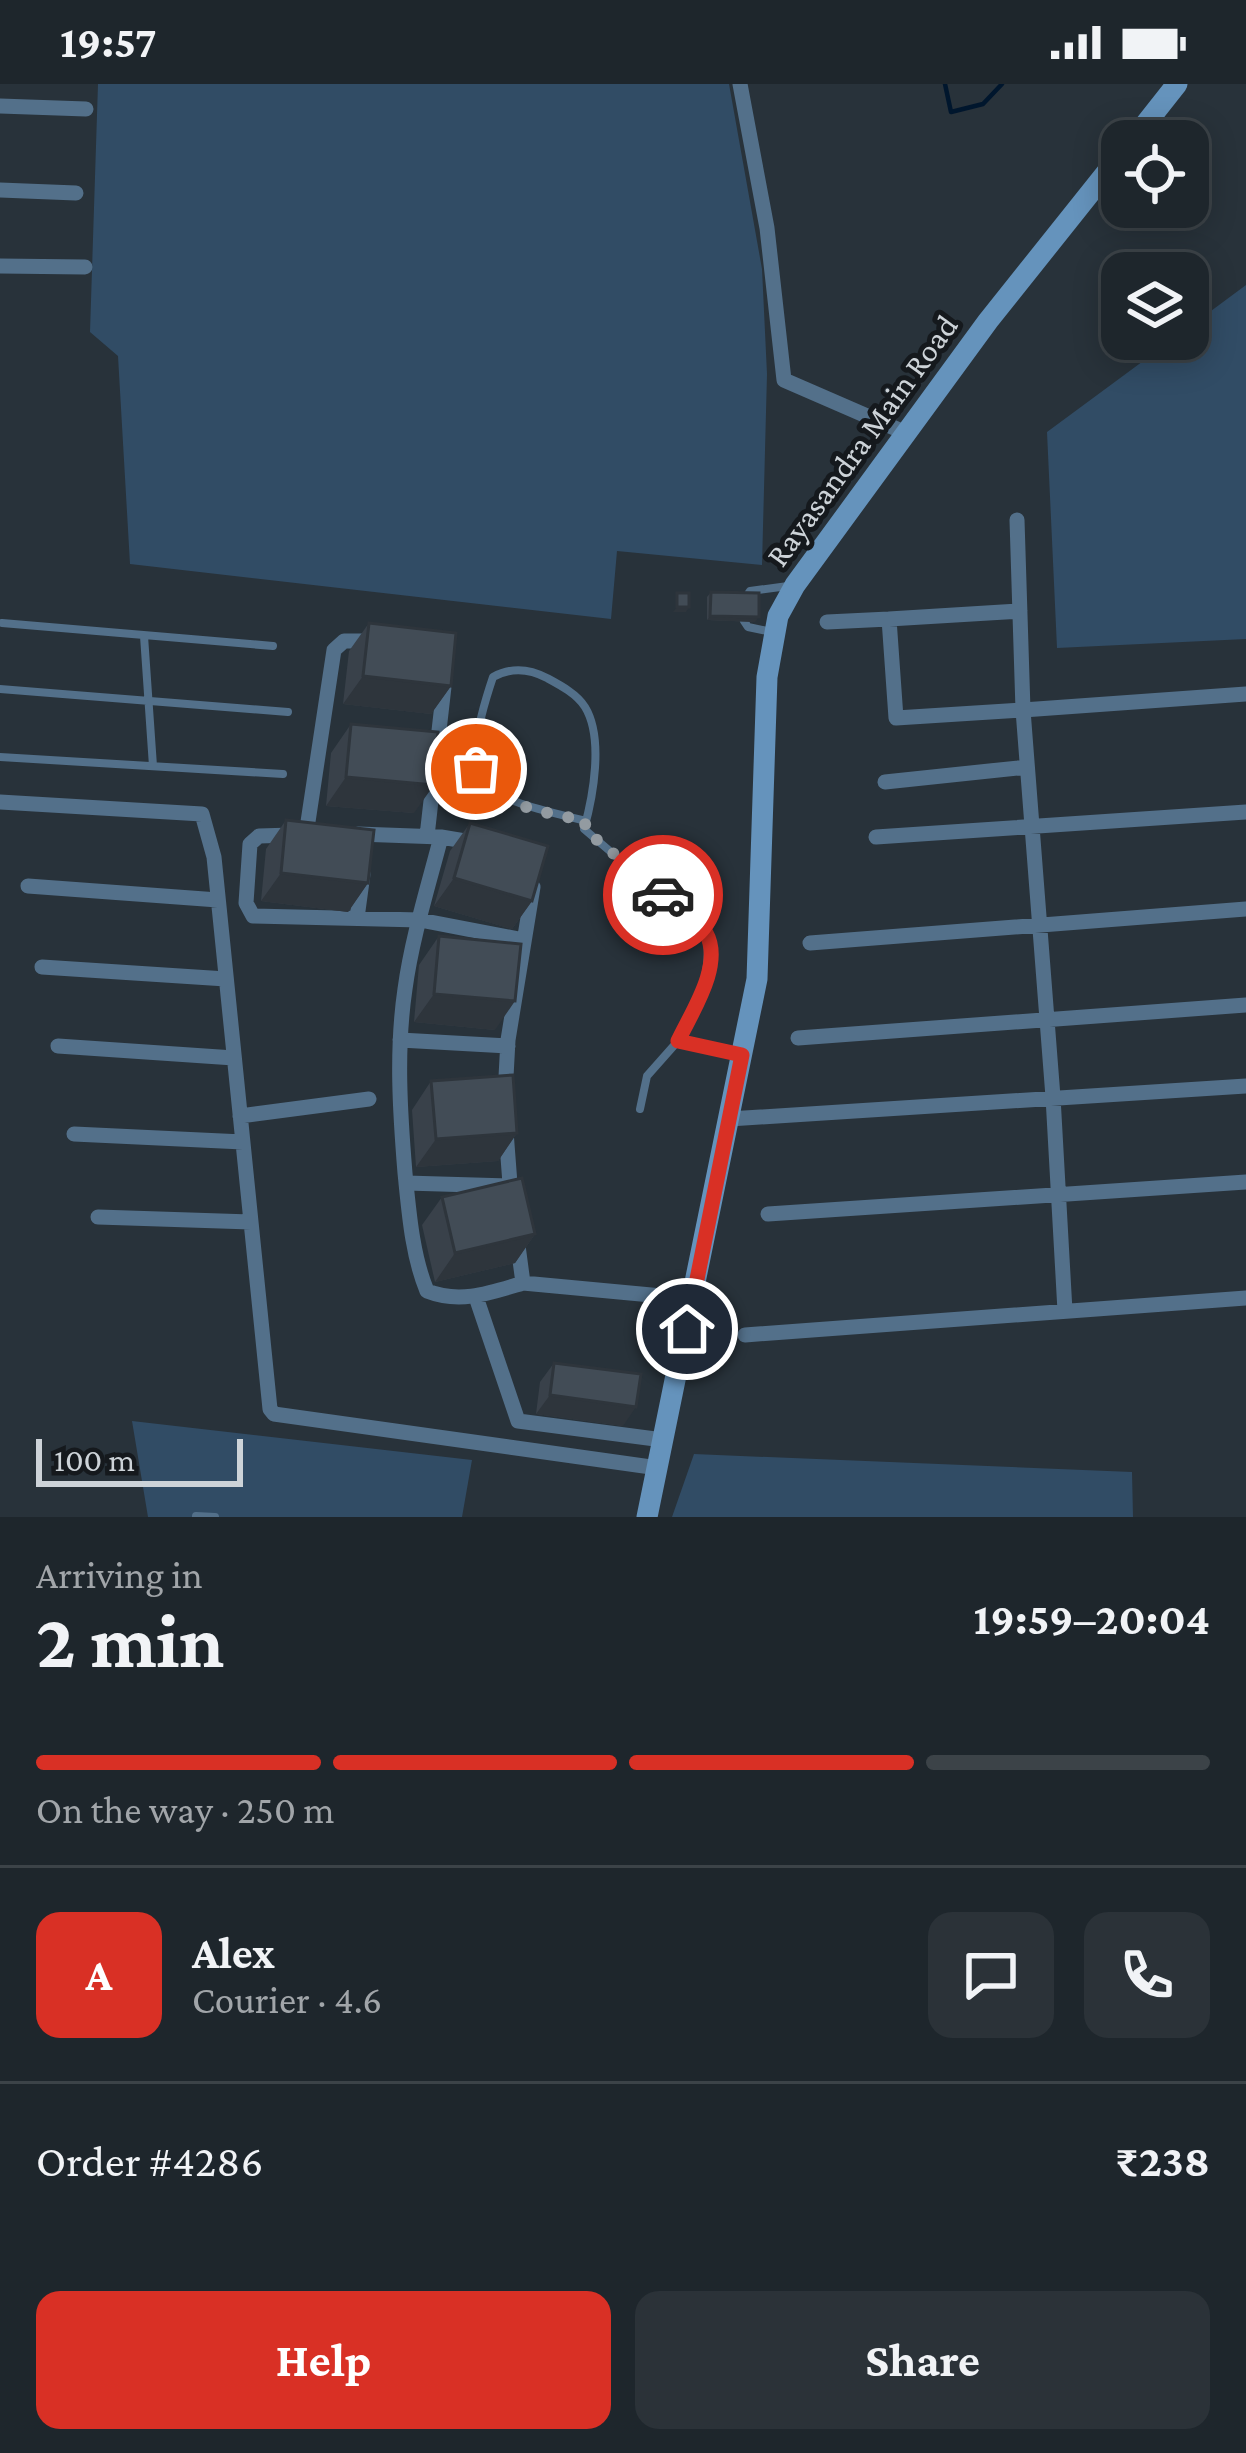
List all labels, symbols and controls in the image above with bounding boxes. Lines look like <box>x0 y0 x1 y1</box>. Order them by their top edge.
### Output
text: 19:57 <box>60 17 157 67</box>
map controls <box>1101 120 1209 360</box>
button: locate <box>1101 120 1209 228</box>
button: layers <box>1101 252 1209 360</box>
street label: Rayasandra Main Road <box>758 307 965 573</box>
pin <box>425 718 527 820</box>
icon: bag <box>443 736 509 802</box>
courier <box>603 835 723 955</box>
icon: car <box>630 862 696 928</box>
pin <box>636 1278 738 1380</box>
icon: home <box>654 1296 720 1362</box>
scale bar <box>36 1433 243 1486</box>
text: 100 m <box>54 1441 135 1478</box>
text: Arriving in <box>36 1553 203 1596</box>
text: 19:59–20:04 <box>974 1594 1210 1644</box>
text: 2 min <box>36 1597 224 1684</box>
text: On the way · 250 m <box>36 1788 335 1831</box>
button: chat <box>928 1912 1054 2038</box>
button: phone <box>1084 1912 1210 2038</box>
text: Alex <box>192 1928 275 1978</box>
text: A <box>86 1950 112 2000</box>
text: Courier · 4.6 <box>192 1978 382 2021</box>
text: Order #4286 <box>36 2136 263 2186</box>
text: ₹238 <box>1115 2136 1210 2186</box>
button: Help <box>36 2291 611 2429</box>
button: Share <box>635 2291 1210 2429</box>

